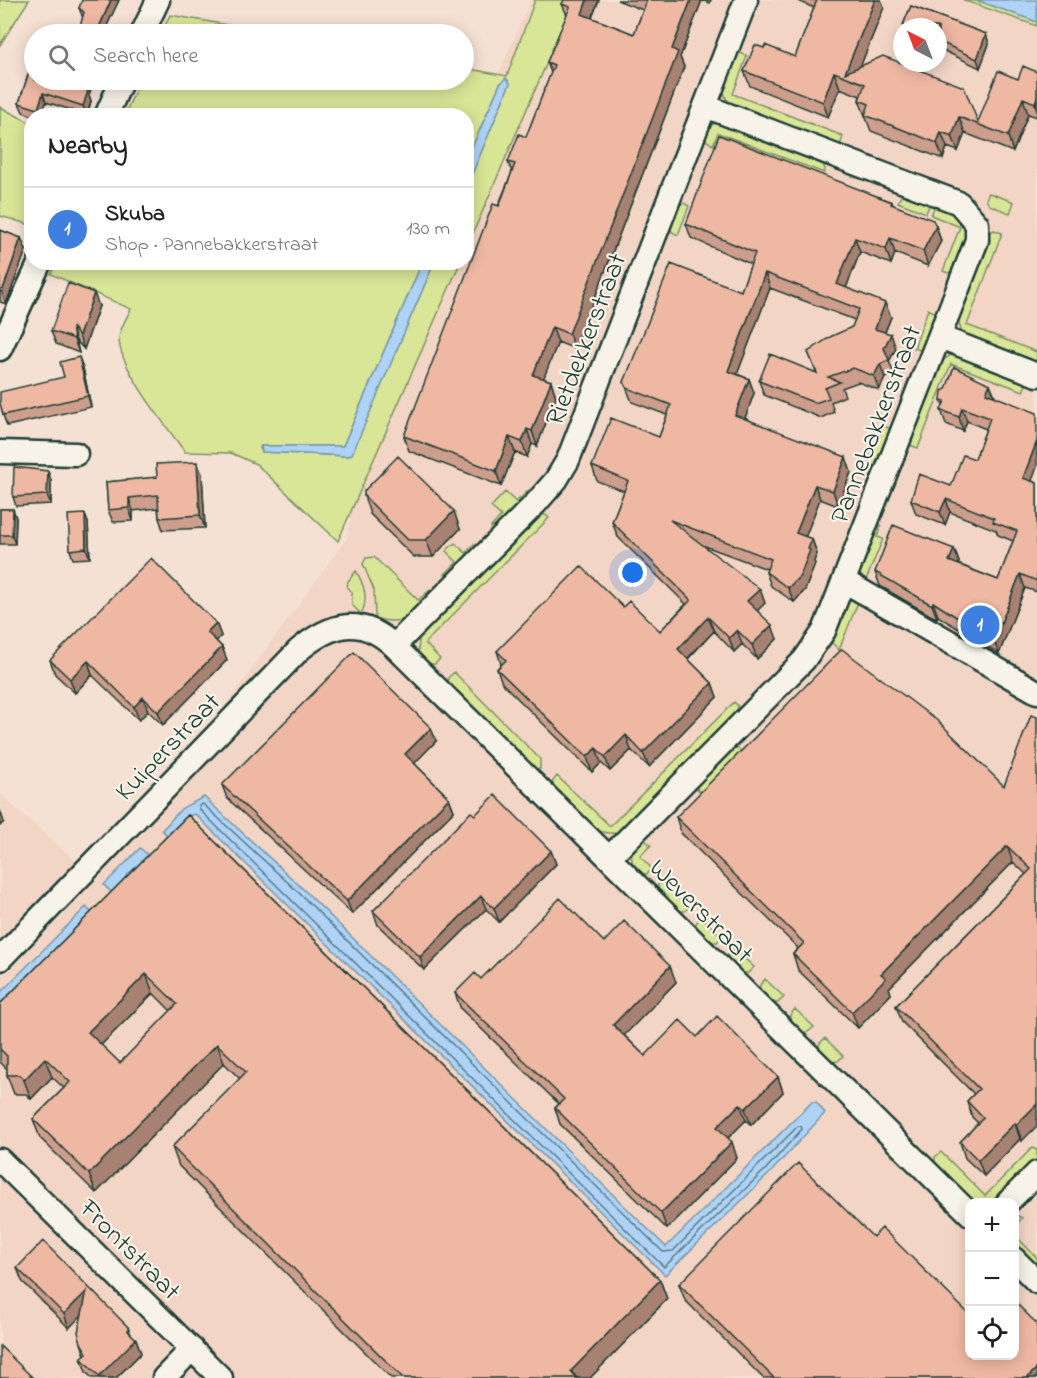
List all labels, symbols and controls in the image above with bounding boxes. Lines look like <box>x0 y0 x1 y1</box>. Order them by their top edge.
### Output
north arrow <box>893 18 947 72</box>
search box <box>24 24 474 90</box>
icon: search <box>45 41 78 74</box>
text: Search here <box>93 41 198 73</box>
text: Nearby <box>48 128 127 166</box>
text: Skuba <box>105 199 165 231</box>
text: 1 <box>64 215 71 244</box>
text: 130 m <box>406 215 450 244</box>
text: Shop · Pannebakkerstraat <box>105 231 318 260</box>
street label: Rietdekkerstraat <box>537 248 638 432</box>
street label: Pannebakkerstraat <box>822 320 933 530</box>
your location <box>618 558 647 587</box>
pin: 1 <box>960 602 1000 648</box>
street label: Kuiperstraat <box>107 685 231 811</box>
street label: Weverstraat <box>639 851 761 973</box>
street label: Frontstraat <box>69 1190 189 1310</box>
map controls <box>965 1198 1019 1360</box>
button: + <box>965 1198 1019 1252</box>
button: − <box>965 1252 1019 1306</box>
button: locate <box>965 1306 1019 1360</box>

